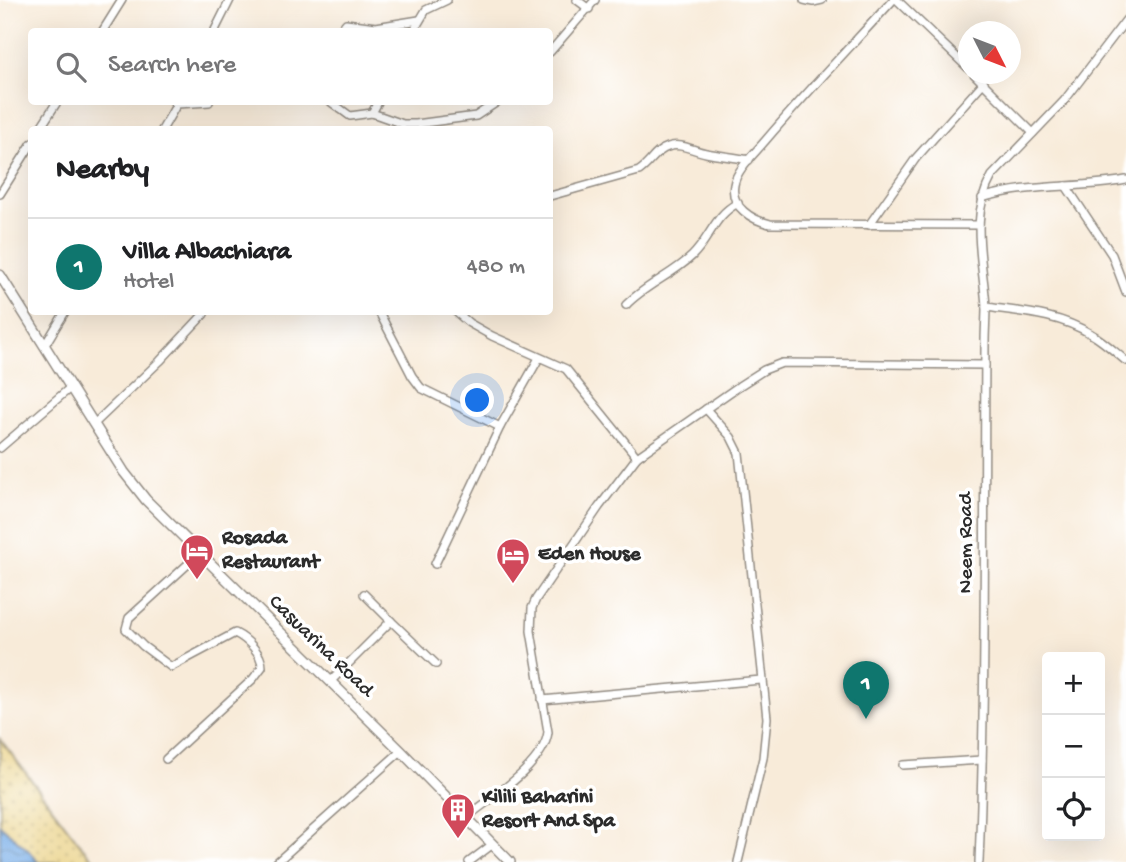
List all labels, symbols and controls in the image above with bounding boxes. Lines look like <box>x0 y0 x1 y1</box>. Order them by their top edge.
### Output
north arrow <box>958 21 1021 84</box>
search box <box>28 28 553 105</box>
icon: search <box>52 48 90 86</box>
text: Search here <box>108 51 236 82</box>
text: Nearby <box>56 154 149 189</box>
text: Villa Albachiara <box>123 238 291 269</box>
text: 1 <box>74 254 84 281</box>
text: 480 m <box>467 254 525 281</box>
text: Hotel <box>123 269 174 296</box>
your location <box>460 383 494 417</box>
street label: Neem Road <box>955 491 980 594</box>
place label: Rosada Restaurant <box>221 527 322 576</box>
hotel icon: Rosada Restaurant <box>178 532 216 581</box>
hotel icon: Eden House <box>494 536 532 585</box>
place label: Eden House <box>538 543 642 568</box>
street label: Casuarina Road <box>262 591 379 705</box>
map controls <box>1042 652 1105 841</box>
button: + <box>1042 652 1105 715</box>
pin: 1 <box>843 661 889 719</box>
button: − <box>1042 715 1105 778</box>
button: locate <box>1042 778 1105 841</box>
place label: Kilili Baharini Resort And Spa <box>481 786 616 835</box>
building icon: Kilili Baharini Resort And Spa <box>439 791 477 840</box>

